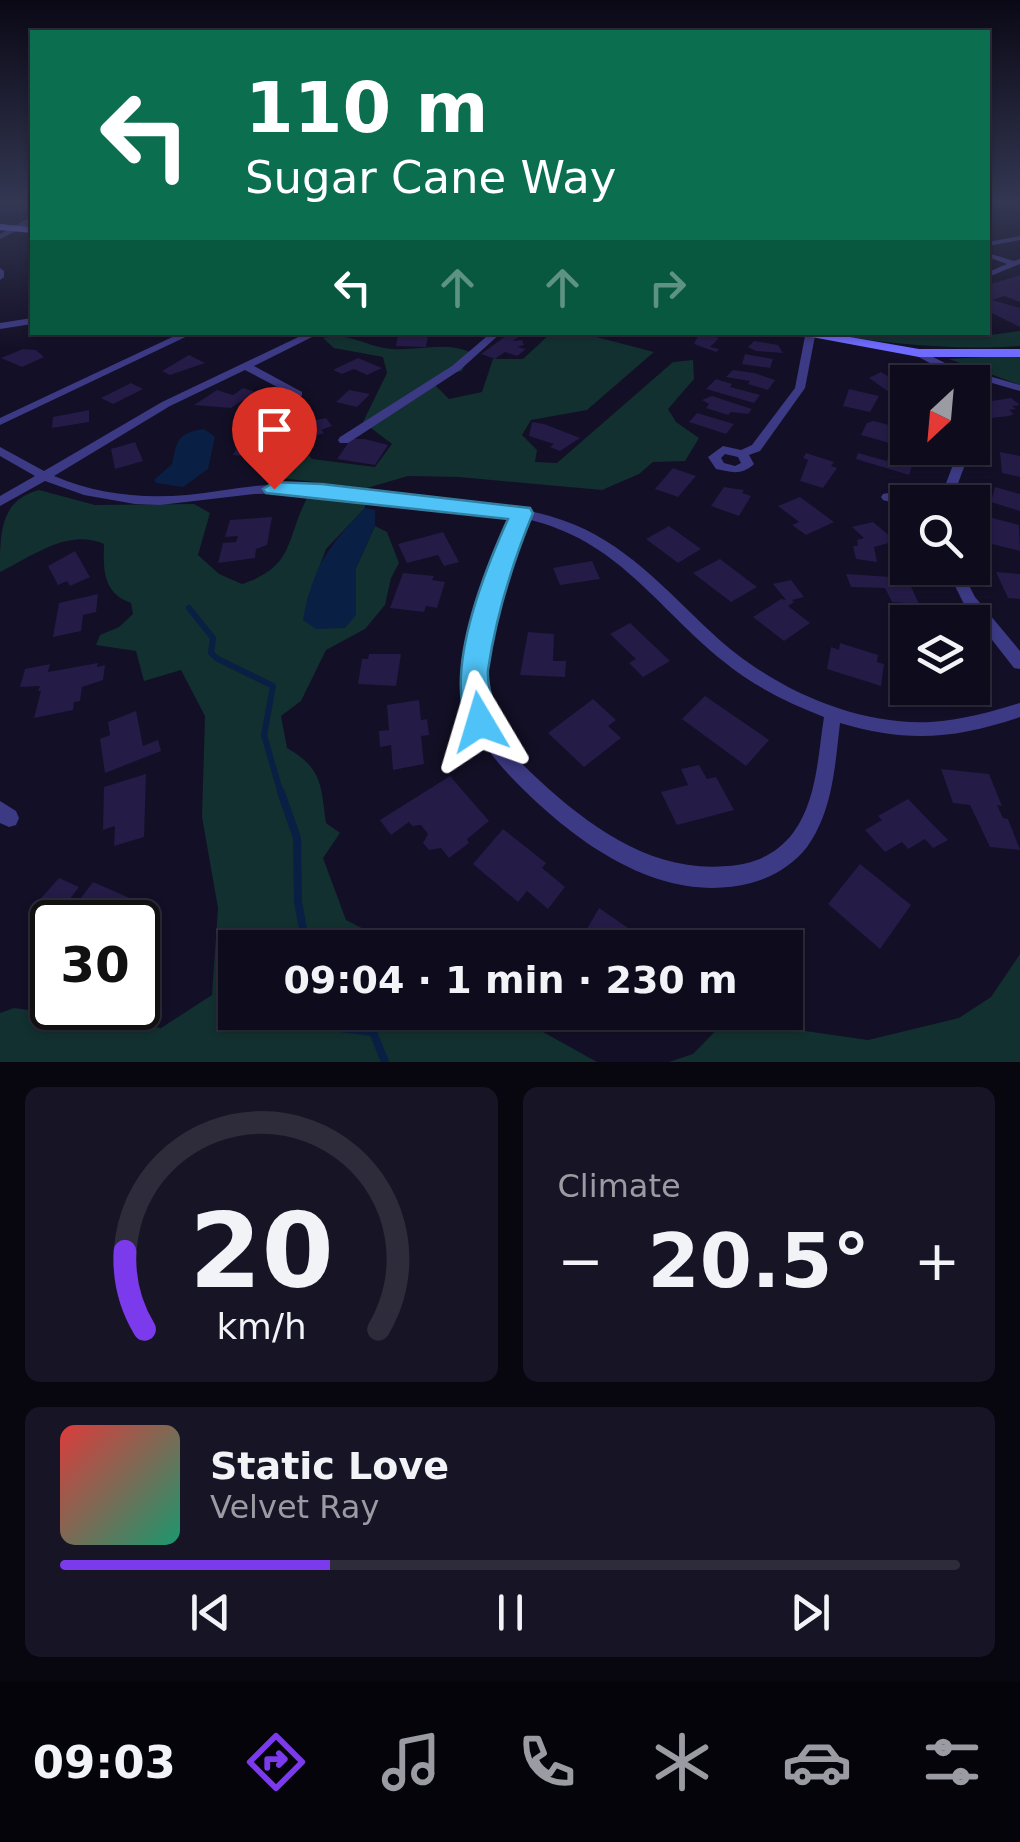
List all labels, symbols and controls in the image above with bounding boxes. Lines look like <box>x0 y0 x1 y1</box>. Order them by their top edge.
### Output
text: 110 m <box>245 67 488 149</box>
icon: left <box>80 70 210 200</box>
text: Sugar Cane Way <box>245 151 616 204</box>
icon: left <box>325 260 380 315</box>
icon: ahead <box>430 260 485 315</box>
icon: ahead <box>535 260 590 315</box>
icon: right <box>640 260 695 315</box>
north arrow <box>890 365 990 465</box>
map controls <box>890 365 990 705</box>
pin <box>232 387 317 490</box>
icon: arrive <box>247 402 302 457</box>
button: search <box>890 485 990 585</box>
button: layers <box>890 605 990 705</box>
position arrow <box>428 670 532 774</box>
speed limit sign: 30 <box>30 900 160 1030</box>
text: 09:04 · 1 min · 230 m <box>283 958 738 1002</box>
text: Climate <box>558 1167 681 1205</box>
text: 20 <box>189 1190 334 1312</box>
text: 20.5° <box>647 1217 870 1305</box>
text: − <box>558 1229 604 1293</box>
text: + <box>914 1229 960 1293</box>
text: km/h <box>216 1306 306 1347</box>
text: Static Love <box>210 1444 449 1488</box>
text: Velvet Ray <box>210 1488 379 1526</box>
icon: previous <box>183 1585 238 1640</box>
icon: pause <box>483 1585 538 1640</box>
icon: next <box>783 1585 838 1640</box>
icon: directions <box>241 1727 311 1797</box>
icon: music <box>376 1727 446 1797</box>
icon: phone <box>512 1727 582 1797</box>
icon: climate <box>647 1727 717 1797</box>
icon: car <box>782 1727 852 1797</box>
icon: filters <box>917 1727 987 1797</box>
text: 09:03 <box>33 1736 176 1789</box>

